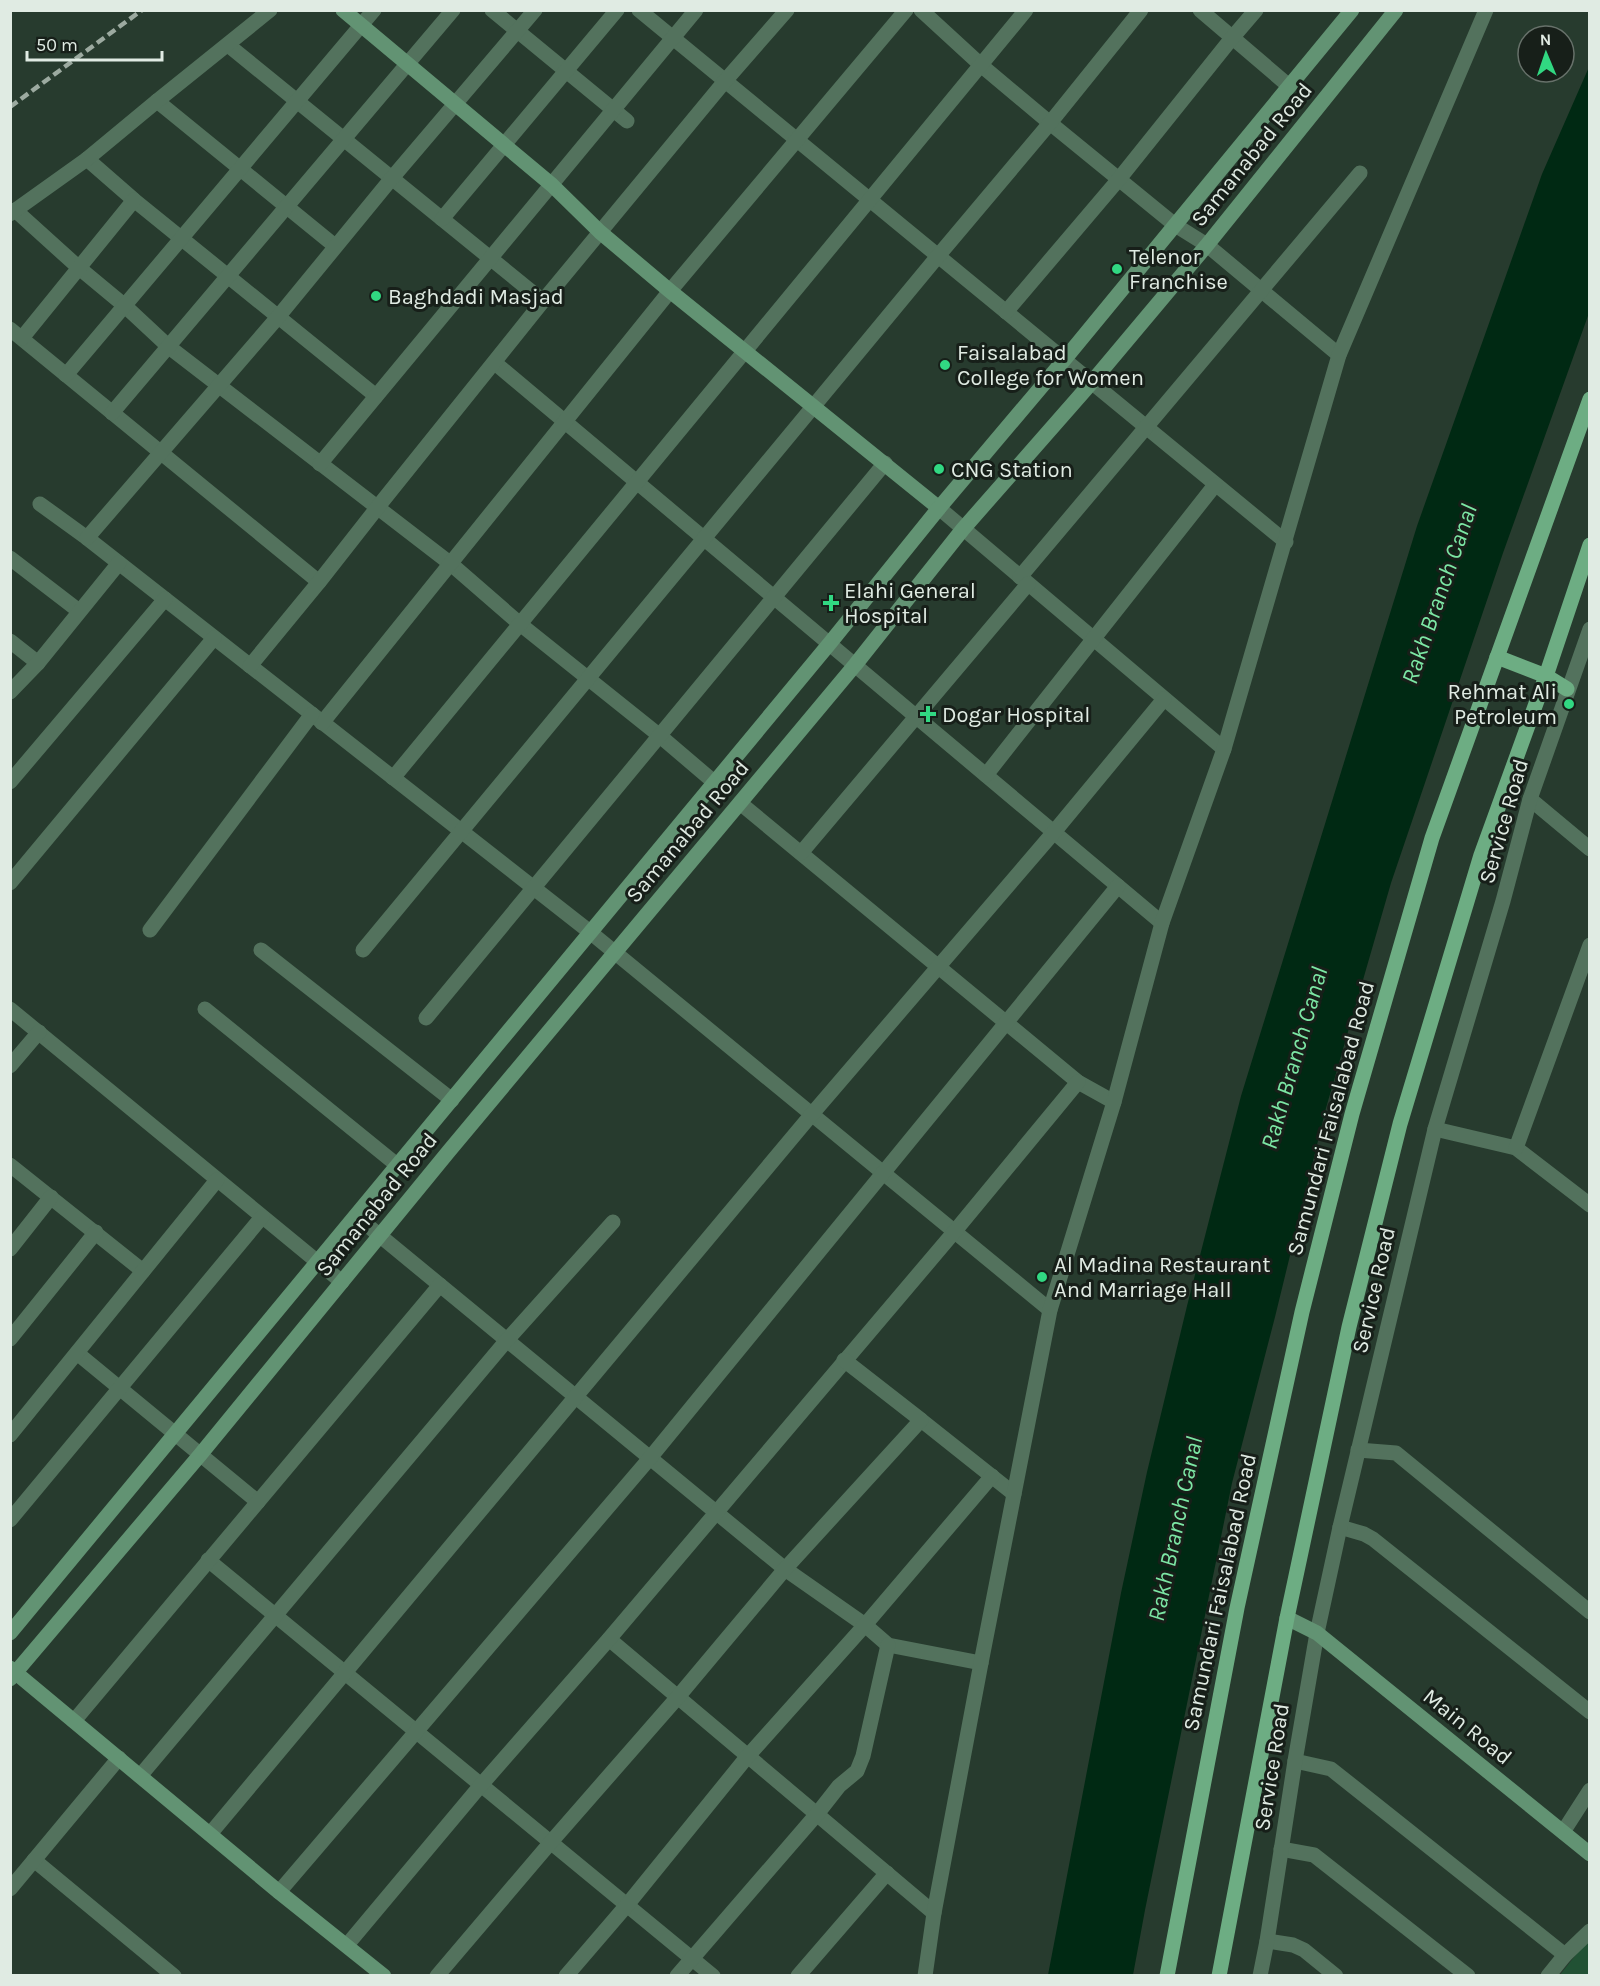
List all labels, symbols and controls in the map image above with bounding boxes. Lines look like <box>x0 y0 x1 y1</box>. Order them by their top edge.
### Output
scale bar <box>27 24 162 62</box>
north arrow <box>1516 24 1576 84</box>
text: N <box>1539 30 1552 49</box>
text: 50 m <box>36 34 78 56</box>
street label: Samanabad Road <box>1186 77 1318 232</box>
place label: Telenor Franchise <box>1129 244 1228 295</box>
marker: Telenor Franchise <box>1110 262 1124 276</box>
place label: Baghdadi Masjad <box>388 284 564 310</box>
marker: Baghdadi Masjad <box>369 289 383 303</box>
place label: Faisalabad College for Women <box>957 340 1144 391</box>
marker: Faisalabad College for Women <box>938 358 952 372</box>
place label: CNG Station <box>951 457 1073 483</box>
marker: CNG Station <box>932 462 946 476</box>
water label: Rakh Branch Canal <box>1395 500 1483 688</box>
place label: Elahi General Hospital <box>844 578 976 629</box>
marker: Elahi General Hospital <box>822 594 840 612</box>
place label: Rehmat Ali Petroleum <box>1447 679 1557 730</box>
marker: Rehmat Ali Petroleum <box>1562 697 1576 711</box>
place label: Dogar Hospital <box>942 702 1091 728</box>
marker: Dogar Hospital <box>919 705 937 723</box>
street label: Samanabad Road <box>621 755 755 908</box>
street label: Service Road <box>1474 756 1534 887</box>
water label: Rakh Branch Canal <box>1255 964 1333 1152</box>
street label: Samundari Faisalabad Road <box>1282 978 1380 1258</box>
street label: Samanabad Road <box>311 1127 443 1282</box>
street label: Service Road <box>1347 1225 1401 1356</box>
place label: Al Madina Restaurant And Marriage Hall <box>1054 1252 1271 1303</box>
marker: Al Madina Restaurant And Marriage Hall <box>1035 1270 1049 1284</box>
water label: Rakh Branch Canal <box>1142 1434 1208 1624</box>
street label: Samundari Faisalabad Road <box>1178 1451 1262 1733</box>
street label: Main Road <box>1418 1683 1517 1770</box>
street label: Service Road <box>1249 1702 1295 1833</box>

